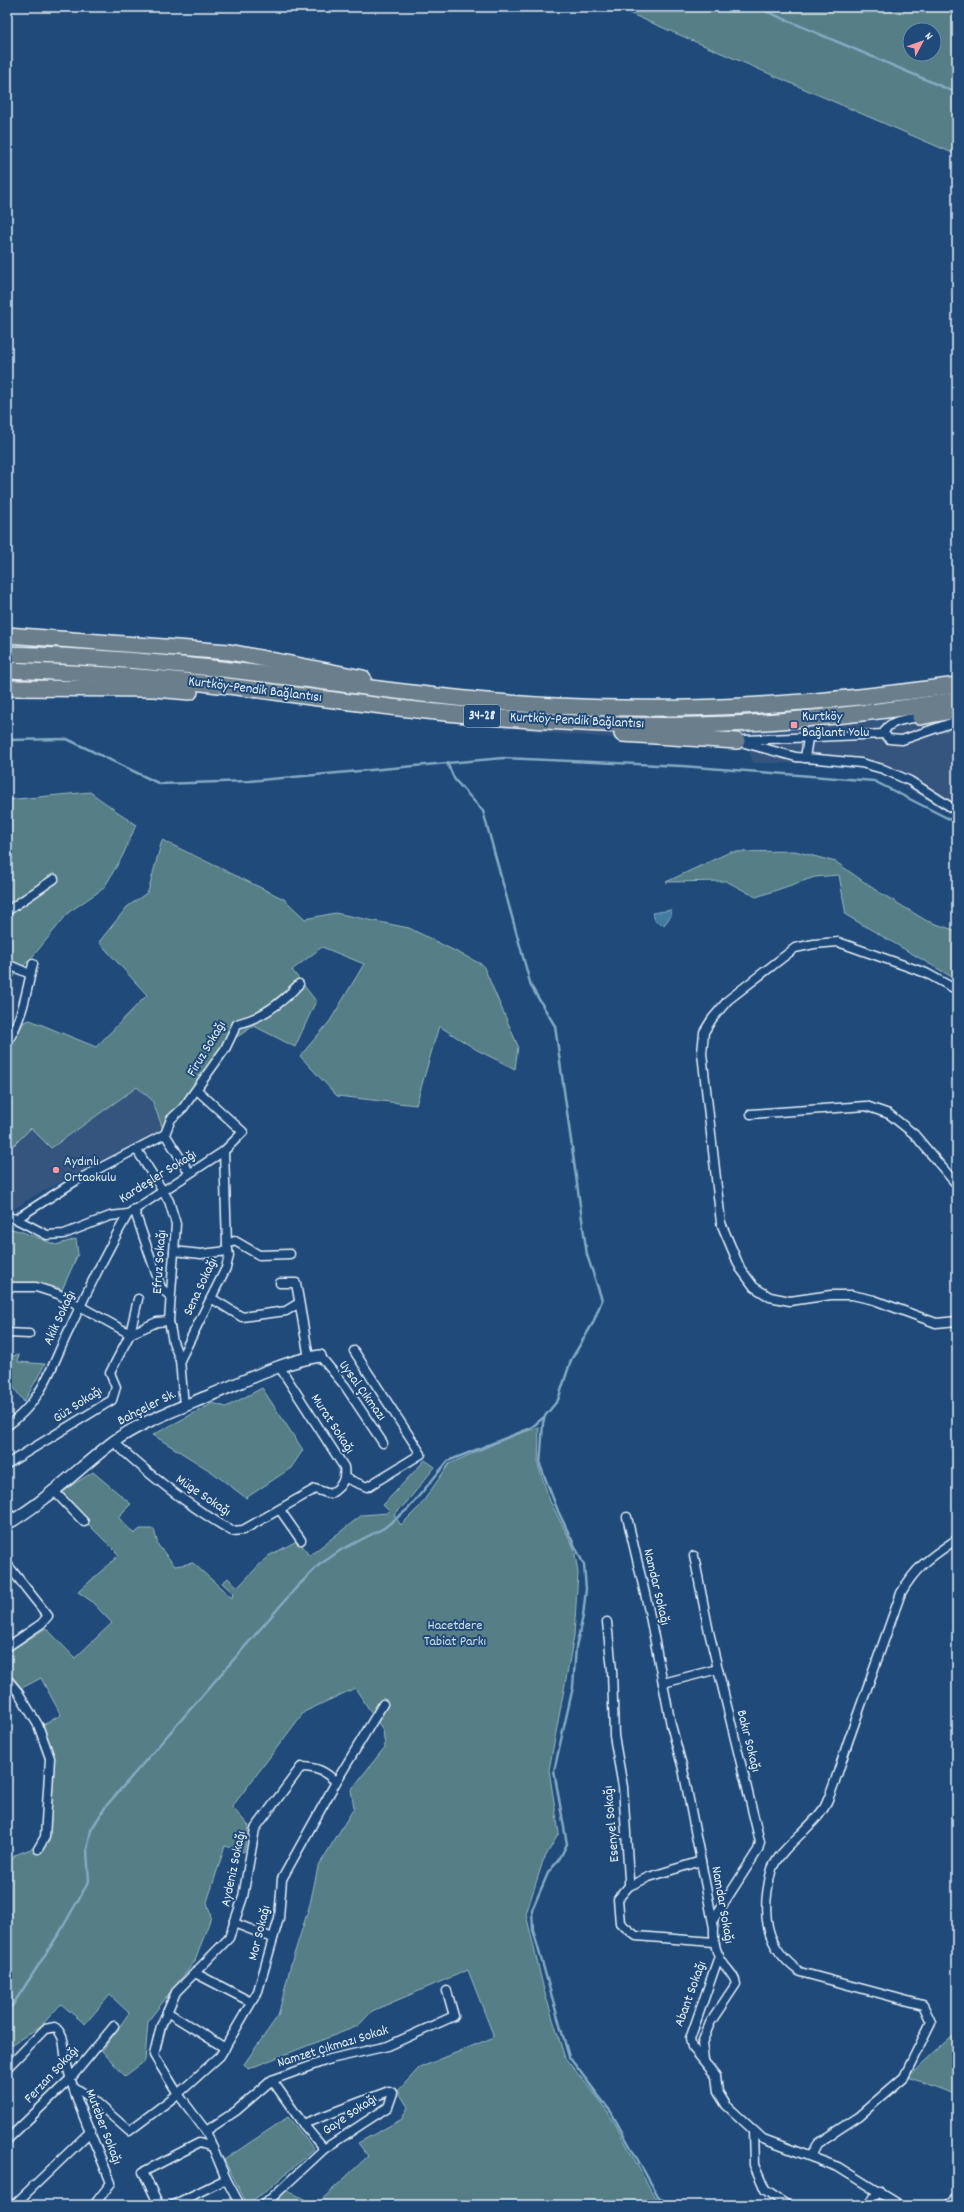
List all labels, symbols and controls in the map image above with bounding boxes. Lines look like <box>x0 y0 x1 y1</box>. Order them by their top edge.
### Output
north arrow <box>902 22 942 62</box>
text: N <box>920 29 936 44</box>
street label: Kurtköy-Pendik Bağlantısı <box>187 672 323 708</box>
road number: 34-28 <box>464 705 500 727</box>
place label: Kurtköy Bağlantı Yolu <box>802 707 869 743</box>
street label: Kurtköy-Pendik Bağlantısı <box>509 708 645 734</box>
marker: Kurtköy Bağlantı Yolu <box>789 720 799 730</box>
street label: Firuz Sokağı <box>182 1017 232 1081</box>
street label: Kardeşler Sokağı <box>115 1145 201 1209</box>
place label: Aydınlı Ortaokulu <box>64 1152 116 1188</box>
marker: Aydınlı Ortaokulu <box>51 1165 61 1175</box>
street label: Efruz Sokağı <box>148 1229 172 1295</box>
street label: Sena Sokağı <box>179 1255 223 1319</box>
street label: Akik Sokağı <box>39 1287 81 1349</box>
street label: Uysal Çıkmazı <box>333 1357 391 1425</box>
street label: Güz Sokağı <box>49 1382 107 1428</box>
street label: Bahçeler Sk. <box>114 1385 180 1431</box>
street label: Murat Sokağı <box>305 1390 359 1458</box>
street label: Müge Sokağı <box>171 1470 235 1522</box>
street label: Namdar Sokağı <box>637 1547 675 1627</box>
park label: Hacetdere Tabiat Parkı <box>424 1616 486 1652</box>
street label: Bakır Sokağı <box>731 1708 765 1774</box>
street label: Esenyel Sokağı <box>599 1785 625 1863</box>
street label: Aydeniz Sokağı <box>216 1829 252 1909</box>
street label: Namdar Sokağı <box>705 1865 739 1945</box>
street label: Mor Sokağı <box>243 1903 277 1963</box>
street label: Abant Sokağı <box>670 1958 712 2030</box>
street label: Namzet Çıkmazı Sokak <box>275 2020 391 2073</box>
street label: Ferzan Sokağı <box>20 2042 84 2108</box>
street label: Muteber Sokağı <box>79 2086 127 2168</box>
street label: Gaye Sokağı <box>319 2089 381 2141</box>

